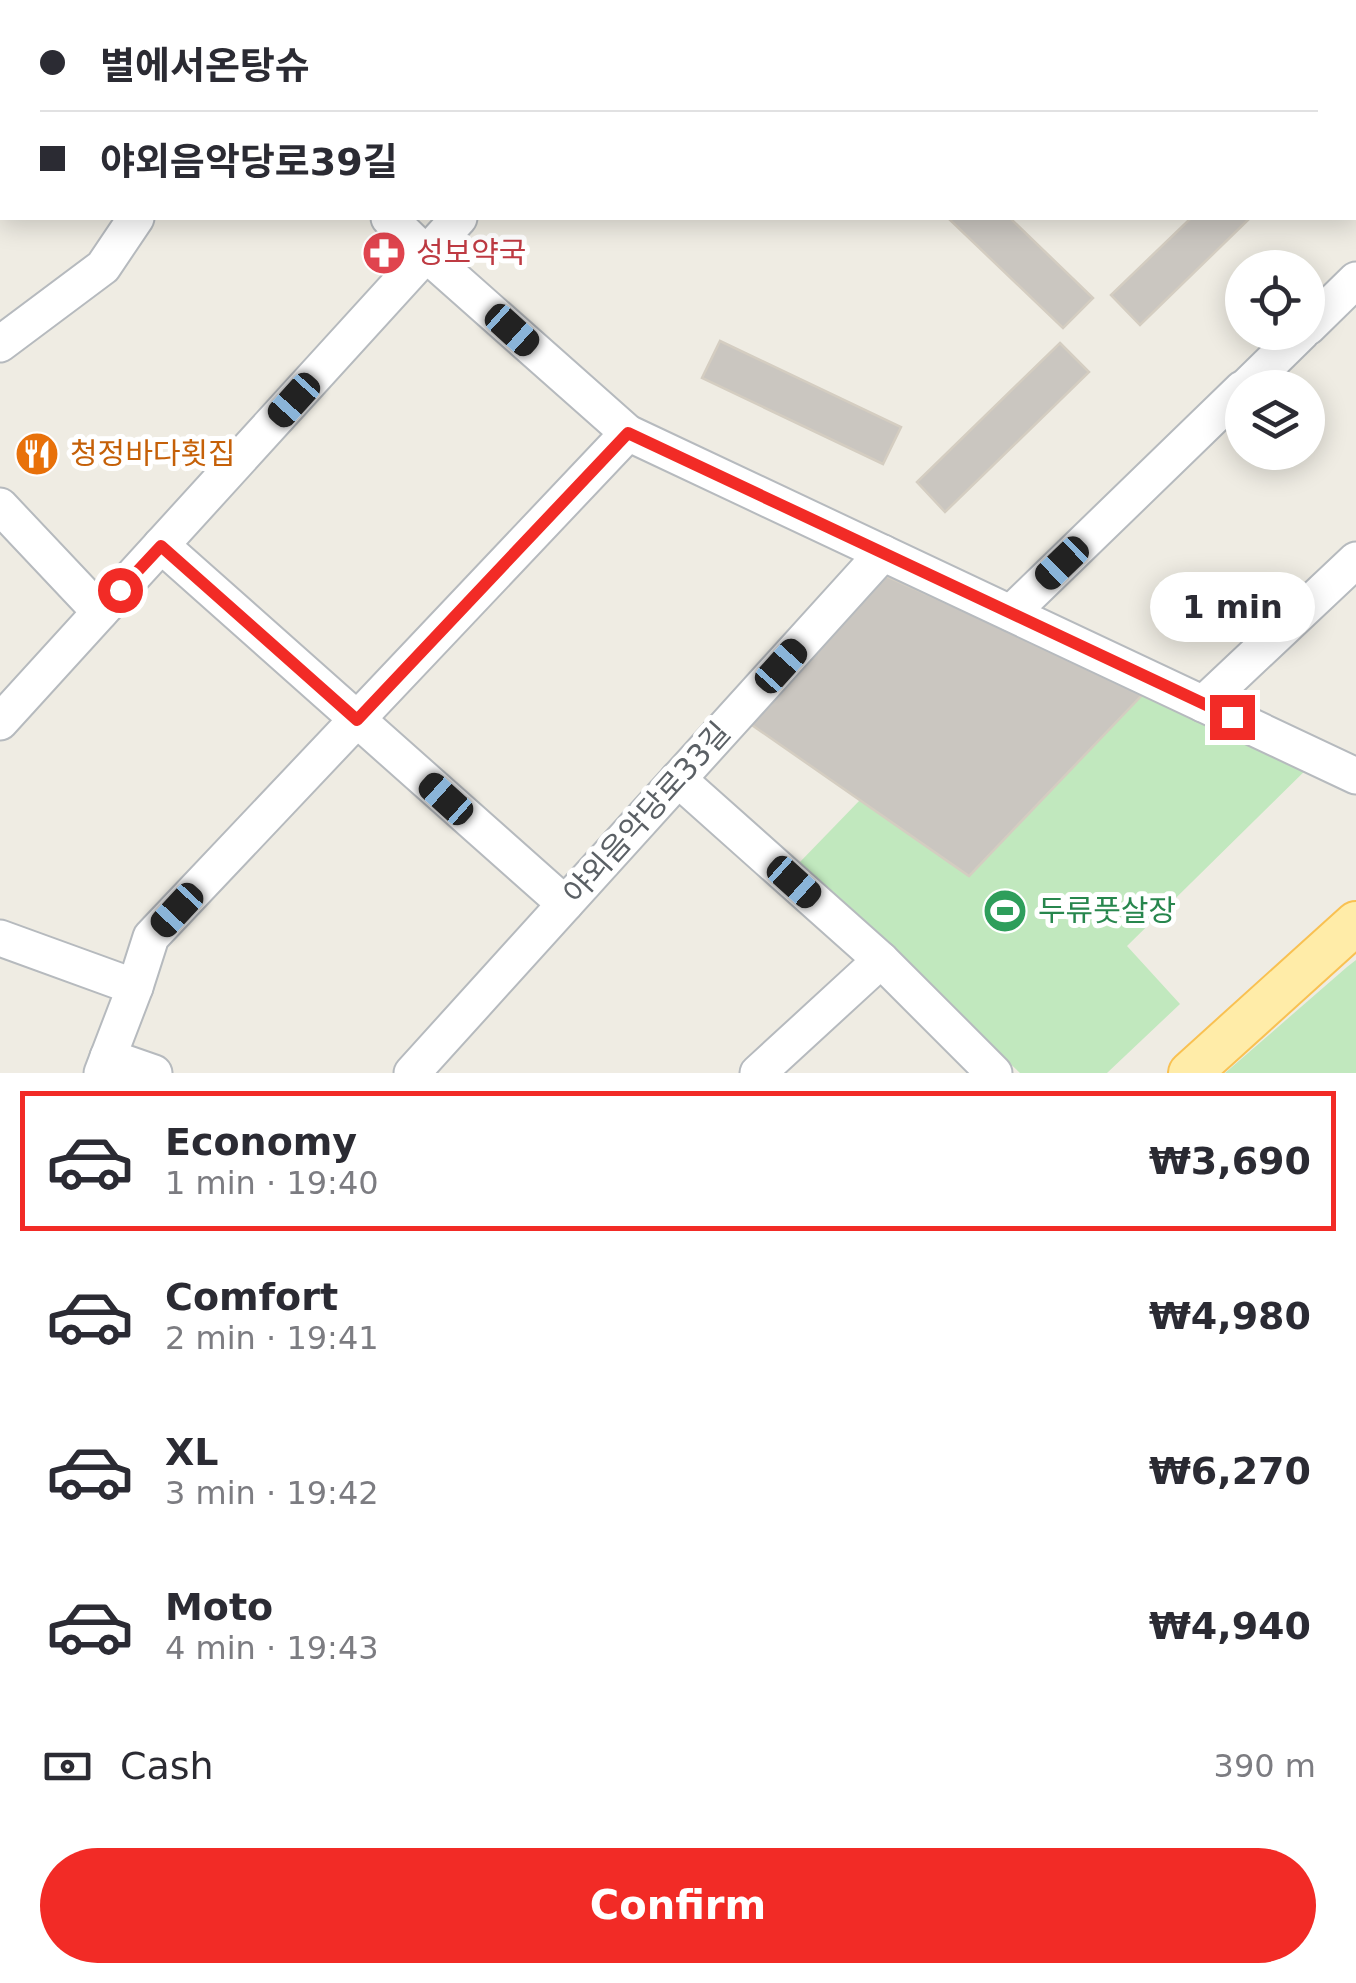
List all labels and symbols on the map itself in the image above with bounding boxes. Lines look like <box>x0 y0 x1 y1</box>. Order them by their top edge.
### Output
pharmacy icon: 성보약국 <box>361 230 407 276</box>
place label: 성보약국 <box>416 235 526 270</box>
car <box>480 299 544 361</box>
car <box>263 368 325 432</box>
restaurant icon: 청정바다횟집 <box>14 431 60 477</box>
place label: 청정바다횟집 <box>70 436 236 471</box>
car <box>1030 531 1094 595</box>
route start <box>98 568 143 613</box>
callout: 1 min <box>1150 572 1314 642</box>
car <box>750 634 812 698</box>
route end <box>1210 695 1255 740</box>
street label: 야외음악당로33길 <box>556 715 737 910</box>
car <box>414 768 478 830</box>
car <box>762 851 826 913</box>
car <box>146 878 208 942</box>
sports icon: 두류풋살장 <box>982 888 1028 934</box>
place label: 두류풋살장 <box>1038 893 1176 928</box>

